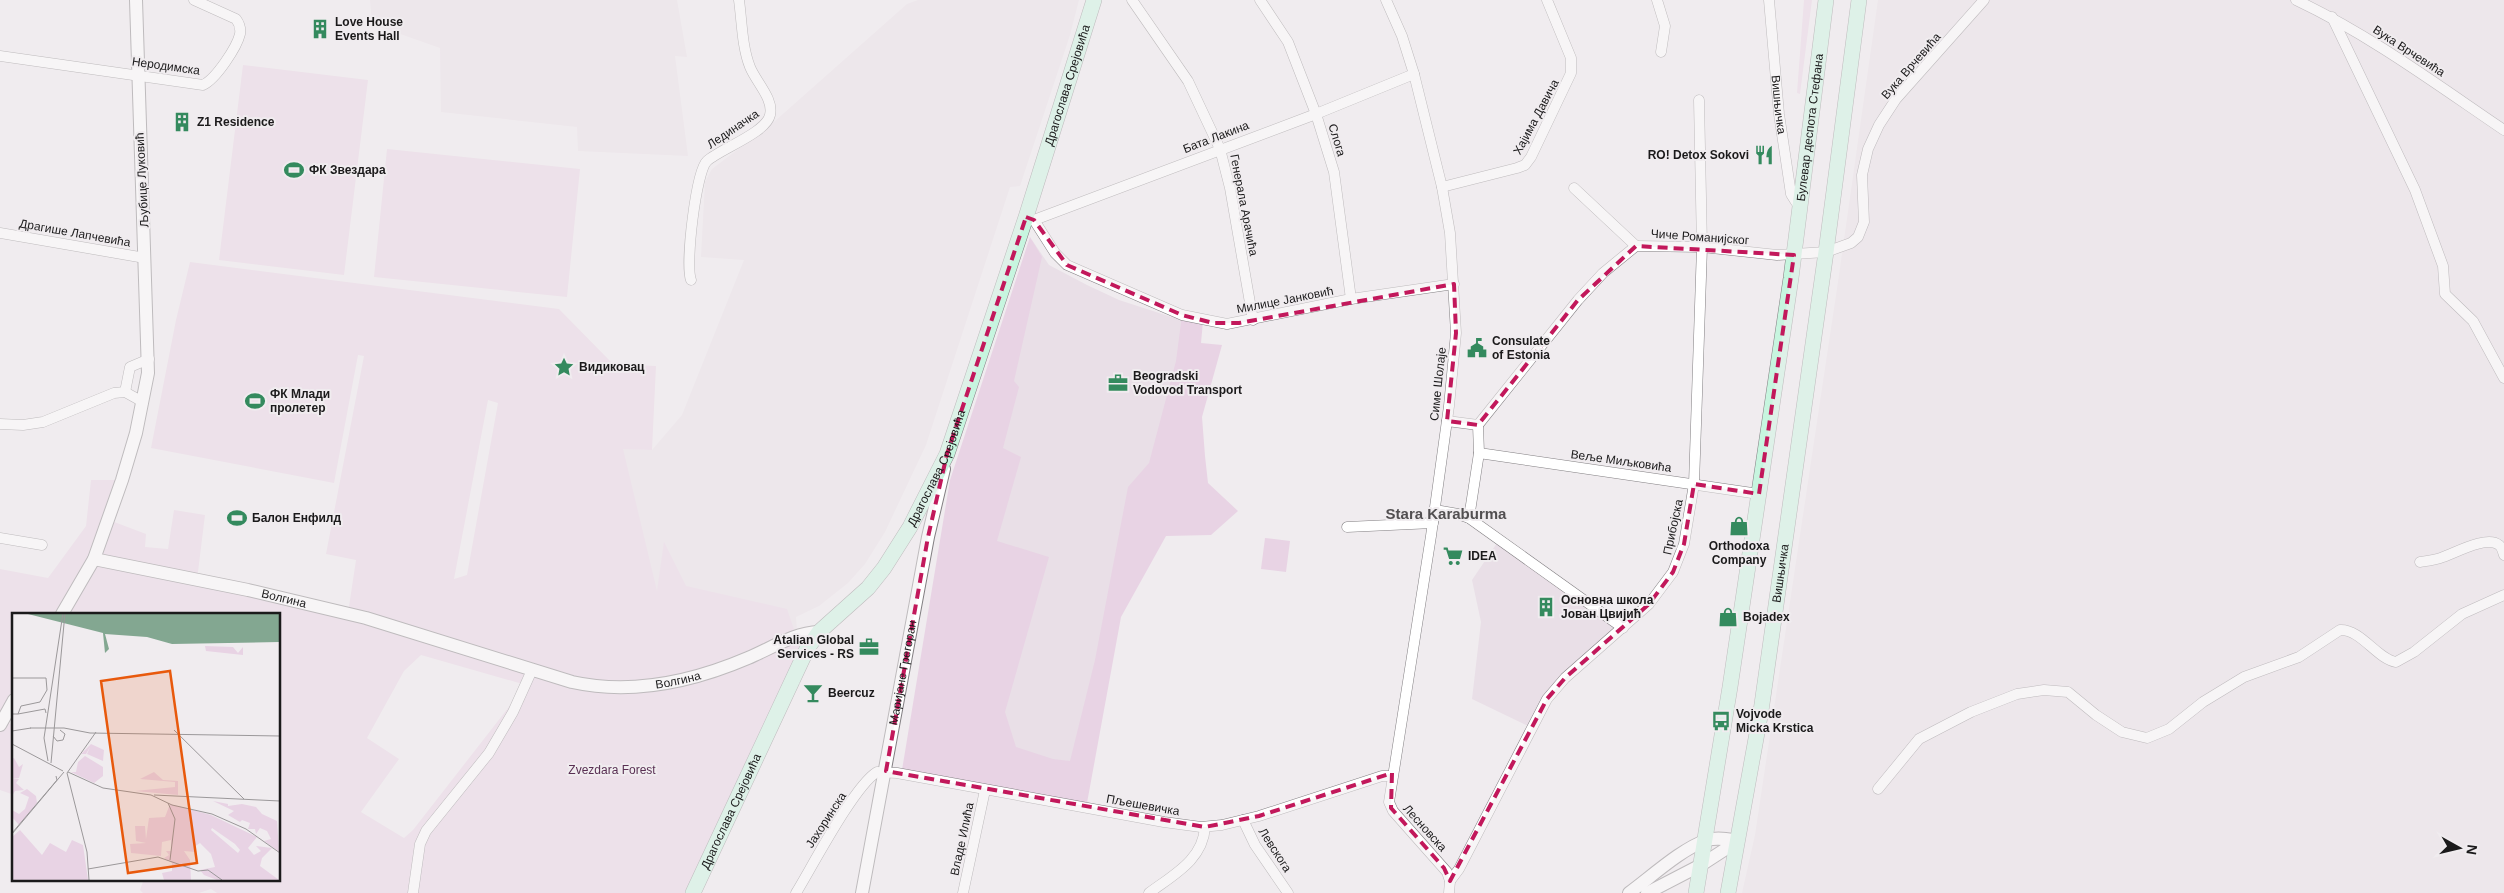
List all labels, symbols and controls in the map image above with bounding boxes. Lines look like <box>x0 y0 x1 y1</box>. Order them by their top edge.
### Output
place label: Love House Events Hall <box>335 15 403 43</box>
building icon: Love House Events Hall <box>309 18 331 40</box>
street label: Вука Врчевића <box>2370 22 2448 80</box>
street label: Драгослава Срејовића <box>1042 23 1093 147</box>
street label: Вука Врчевића <box>1878 30 1944 102</box>
street label: Булевар деспота Стефана <box>1794 53 1826 202</box>
street label: Неродимска <box>131 54 201 78</box>
street label: Вишњичка <box>1769 74 1789 135</box>
street label: Хајима Давича <box>1510 77 1562 157</box>
street label: Лединачка <box>704 106 762 151</box>
building icon: Z1 Residence <box>171 111 193 133</box>
place label: Z1 Residence <box>197 115 275 129</box>
street label: Бата Лакина <box>1181 118 1251 156</box>
street label: Слога <box>1325 122 1349 158</box>
street label: Љубице Луковић <box>133 132 151 228</box>
restaurant icon: RO! Detox Sokovi <box>1753 144 1775 166</box>
place label: RO! Detox Sokovi <box>1648 148 1749 162</box>
street label: Генерала Арачића <box>1227 153 1261 257</box>
sports icon: ФК Звездара <box>283 159 305 181</box>
place label: ФК Звездара <box>309 163 386 177</box>
street label: Драгише Лапчевића <box>18 216 132 250</box>
street label: Чиче Романијског <box>1650 227 1750 247</box>
street label: Милице Јанковић <box>1235 284 1335 316</box>
place label: Consulate of Estonia <box>1492 334 1550 362</box>
public building icon: Consulate of Estonia <box>1466 337 1488 359</box>
street label: Симе Шолаје <box>1427 346 1449 422</box>
place icon: Видиковац <box>553 356 575 378</box>
place label: Видиковац <box>579 360 645 374</box>
place label: Beogradski Vodovod Transport <box>1133 369 1242 397</box>
office icon: Beogradski Vodovod Transport <box>1107 372 1129 394</box>
place label: ФК Млади пролетер <box>270 387 330 415</box>
sports icon: ФК Млади пролетер <box>244 390 266 412</box>
street label: Драгослава Срејовића <box>905 408 968 529</box>
street label: Веље Миљковића <box>1570 447 1673 475</box>
street label: Прибојска <box>1660 498 1686 556</box>
district label: Stara Karaburma <box>1386 505 1507 522</box>
sports icon: Балон Енфилд <box>226 507 248 529</box>
place label: Балон Енфилд <box>252 511 341 525</box>
shop icon: Orthodoxa Company <box>1728 515 1750 537</box>
place label: Orthodoxa Company <box>1709 539 1770 567</box>
street label: Вишњичка <box>1769 543 1792 604</box>
supermarket icon: IDEA <box>1442 545 1464 567</box>
place label: IDEA <box>1468 549 1497 563</box>
street label: Волгина <box>260 586 308 611</box>
place label: Основна школа Јован Цвијић <box>1561 593 1654 621</box>
building icon: Основна школа Јован Цвијић <box>1535 596 1557 618</box>
shop icon: Bojadex <box>1717 606 1739 628</box>
place label: Bojadex <box>1743 610 1790 624</box>
inset map <box>12 613 280 880</box>
street label: Маријане Грегоран <box>886 619 919 726</box>
place label: Atalian Global Services - RS <box>773 633 854 661</box>
office icon: Atalian Global Services - RS <box>858 636 880 658</box>
street label: Волгина <box>654 668 703 692</box>
bar icon: Beercuz <box>802 682 824 704</box>
place label: Beercuz <box>828 686 875 700</box>
place label: Vojvode Micka Krstica <box>1736 707 1814 735</box>
bus stop icon: Vojvode Micka Krstica <box>1710 710 1732 732</box>
street label: Драгослава Срејовића <box>698 751 764 872</box>
park label: Zvezdara Forest <box>568 763 656 777</box>
street label: Јахоринска <box>803 789 849 850</box>
street label: Пљешевичка <box>1105 792 1181 818</box>
street label: Владе Илића <box>947 801 977 877</box>
street label: Лесновска <box>1400 802 1450 855</box>
north arrow <box>2434 823 2484 873</box>
street label: Левскога <box>1256 825 1295 875</box>
text: N <box>2463 844 2481 856</box>

